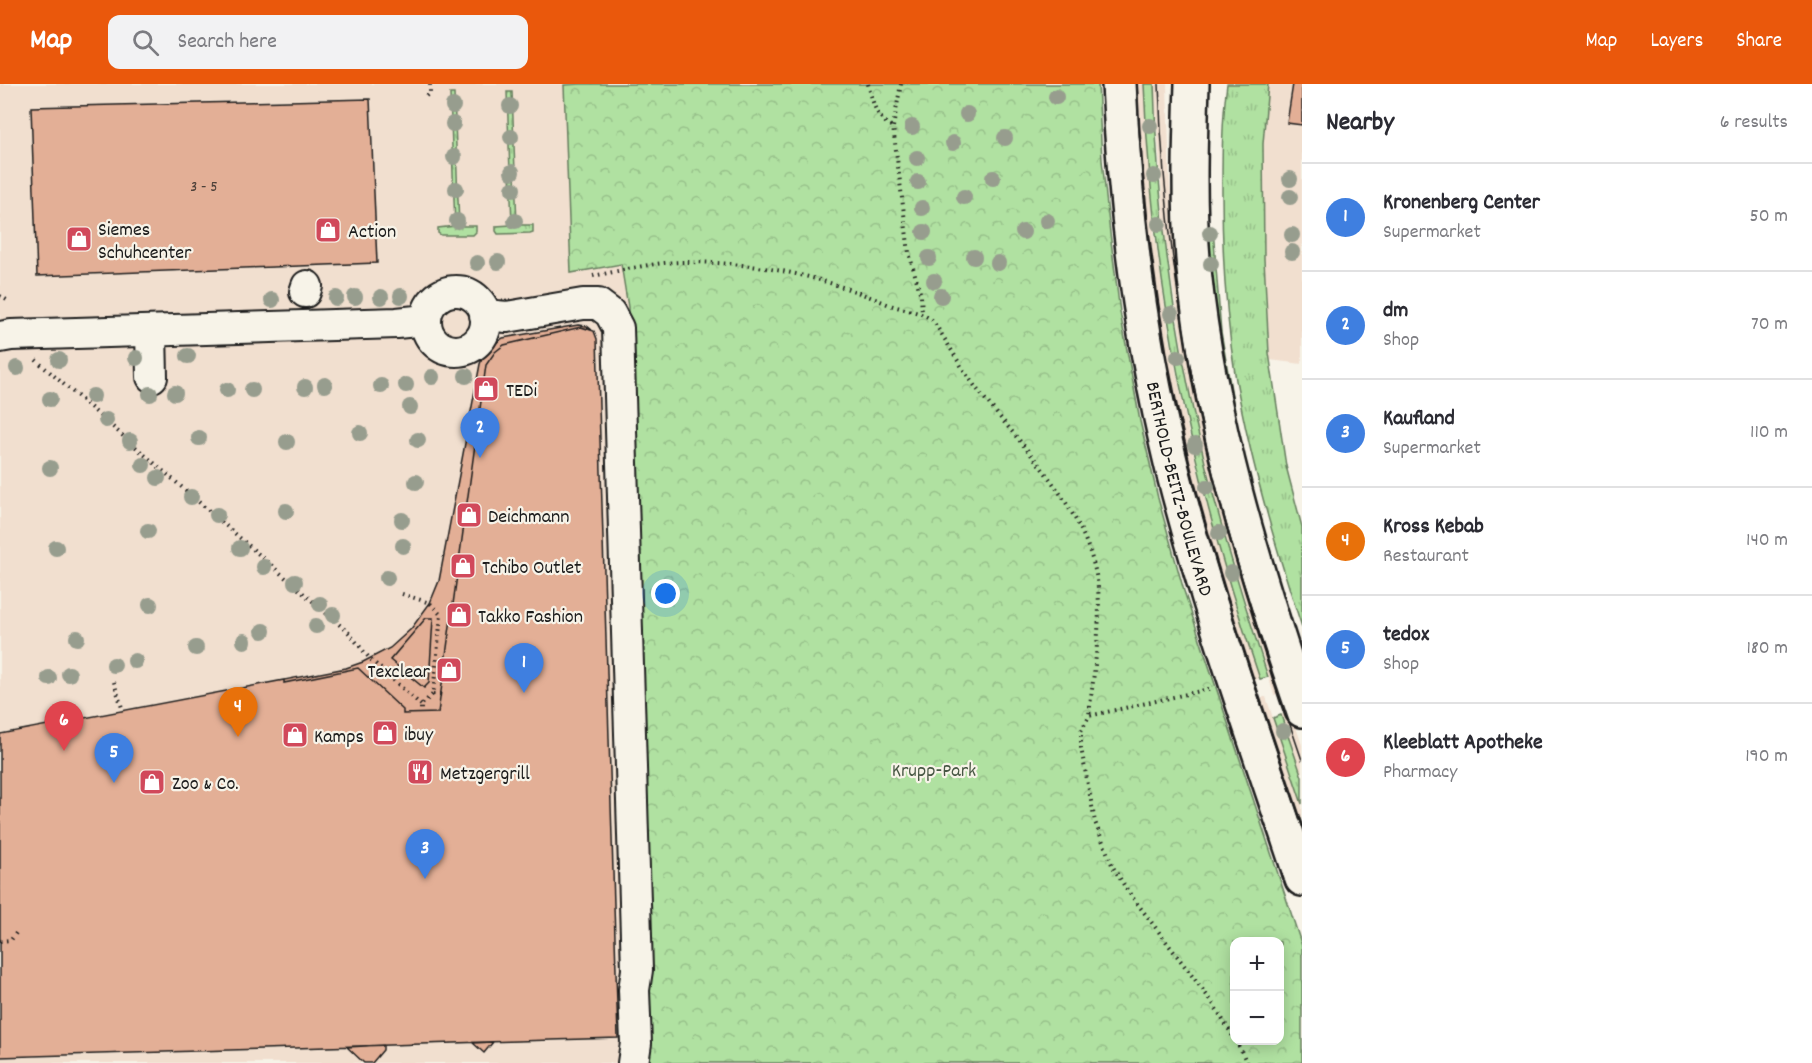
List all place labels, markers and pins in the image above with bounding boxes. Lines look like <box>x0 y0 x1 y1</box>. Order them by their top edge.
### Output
shop icon: Action <box>313 215 343 245</box>
place label: Siemes Schuhcenter <box>98 217 192 268</box>
place label: Action <box>348 219 396 247</box>
shop icon: Siemes Schuhcenter <box>64 224 94 254</box>
shop icon: TEDi <box>471 374 501 404</box>
place label: TEDi <box>506 378 537 406</box>
pin: 2 <box>460 408 500 458</box>
shop icon: Deichmann <box>454 500 484 530</box>
place label: Deichmann <box>488 504 570 532</box>
shop icon: Tchibo Outlet <box>448 551 478 581</box>
place label: Tchibo Outlet <box>482 555 581 583</box>
shop icon: Takko Fashion <box>444 600 474 630</box>
place label: Takko Fashion <box>478 604 583 632</box>
pin: 1 <box>504 644 544 693</box>
shop icon: Texclear <box>434 655 464 685</box>
place label: Texclear <box>367 659 431 687</box>
pin: 4 <box>218 688 258 737</box>
pin: 6 <box>44 702 84 751</box>
shop icon: ibuy <box>370 718 400 748</box>
shop icon: Kamps <box>280 720 310 750</box>
place label: ibuy <box>404 722 434 750</box>
place label: Kamps <box>314 724 364 752</box>
pin: 5 <box>94 734 134 783</box>
restaurant icon: Metzgergrill <box>405 757 435 787</box>
place label: Metzgergrill <box>440 761 530 789</box>
shop icon: Zoo & Co. <box>137 767 167 797</box>
place label: Zoo & Co. <box>172 771 239 799</box>
pin: 3 <box>406 830 444 879</box>

